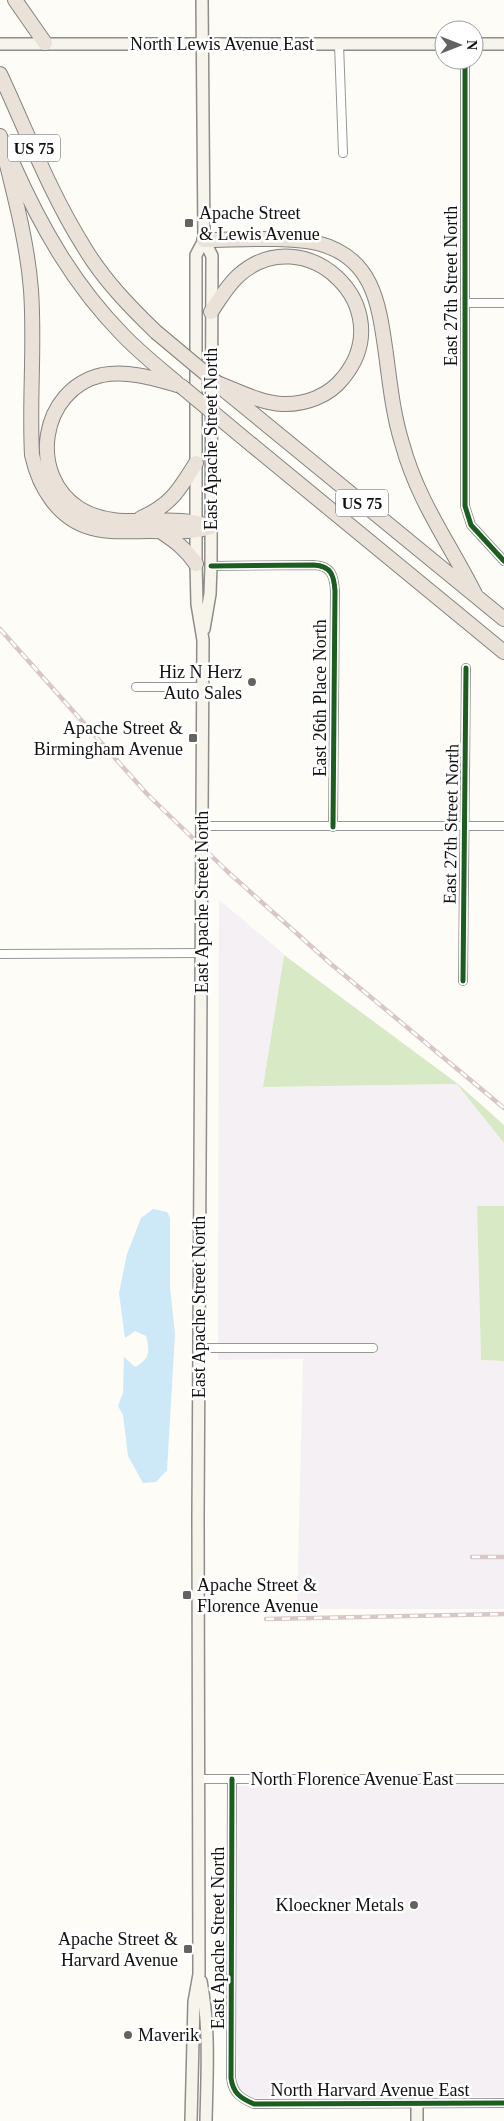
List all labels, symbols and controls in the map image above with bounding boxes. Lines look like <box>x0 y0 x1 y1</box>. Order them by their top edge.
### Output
north arrow <box>434 20 484 70</box>
street label: North Lewis Avenue East <box>130 34 314 54</box>
text: N <box>464 40 479 50</box>
road number: US 75 <box>8 134 60 162</box>
place label: Apache Street & Lewis Avenue <box>199 203 320 244</box>
street label: East 27th Street North <box>441 206 461 366</box>
marker: Apache Street & Lewis Avenue <box>183 217 195 229</box>
street label: East Apache Street North <box>201 348 221 530</box>
road number: US 75 <box>336 489 388 516</box>
street label: East 26th Place North <box>310 619 330 777</box>
place label: Hiz N Herz Auto Sales <box>159 662 242 703</box>
marker: Hiz N Herz Auto Sales <box>246 676 258 688</box>
place label: Apache Street & Birmingham Avenue <box>34 718 183 759</box>
marker: Apache Street & Birmingham Avenue <box>187 732 199 744</box>
street label: East 27th Street North <box>440 744 462 904</box>
street label: East Apache Street North <box>192 811 212 993</box>
street label: East Apache Street North <box>189 1216 209 1398</box>
place label: Apache Street & Florence Avenue <box>197 1575 318 1616</box>
marker: Apache Street & Florence Avenue <box>181 1589 193 1601</box>
street label: North Florence Avenue East <box>250 1769 454 1789</box>
street label: East Apache Street North <box>208 1847 228 2029</box>
place label: Kloeckner Metals <box>276 1895 404 1915</box>
marker: Kloeckner Metals <box>408 1899 420 1911</box>
place label: Apache Street & Harvard Avenue <box>58 1929 178 1970</box>
marker: Apache Street & Harvard Avenue <box>182 1943 194 1955</box>
place label: Maverik <box>138 2025 199 2045</box>
marker: Maverik <box>122 2029 134 2041</box>
street label: North Harvard Avenue East <box>270 2080 470 2100</box>

